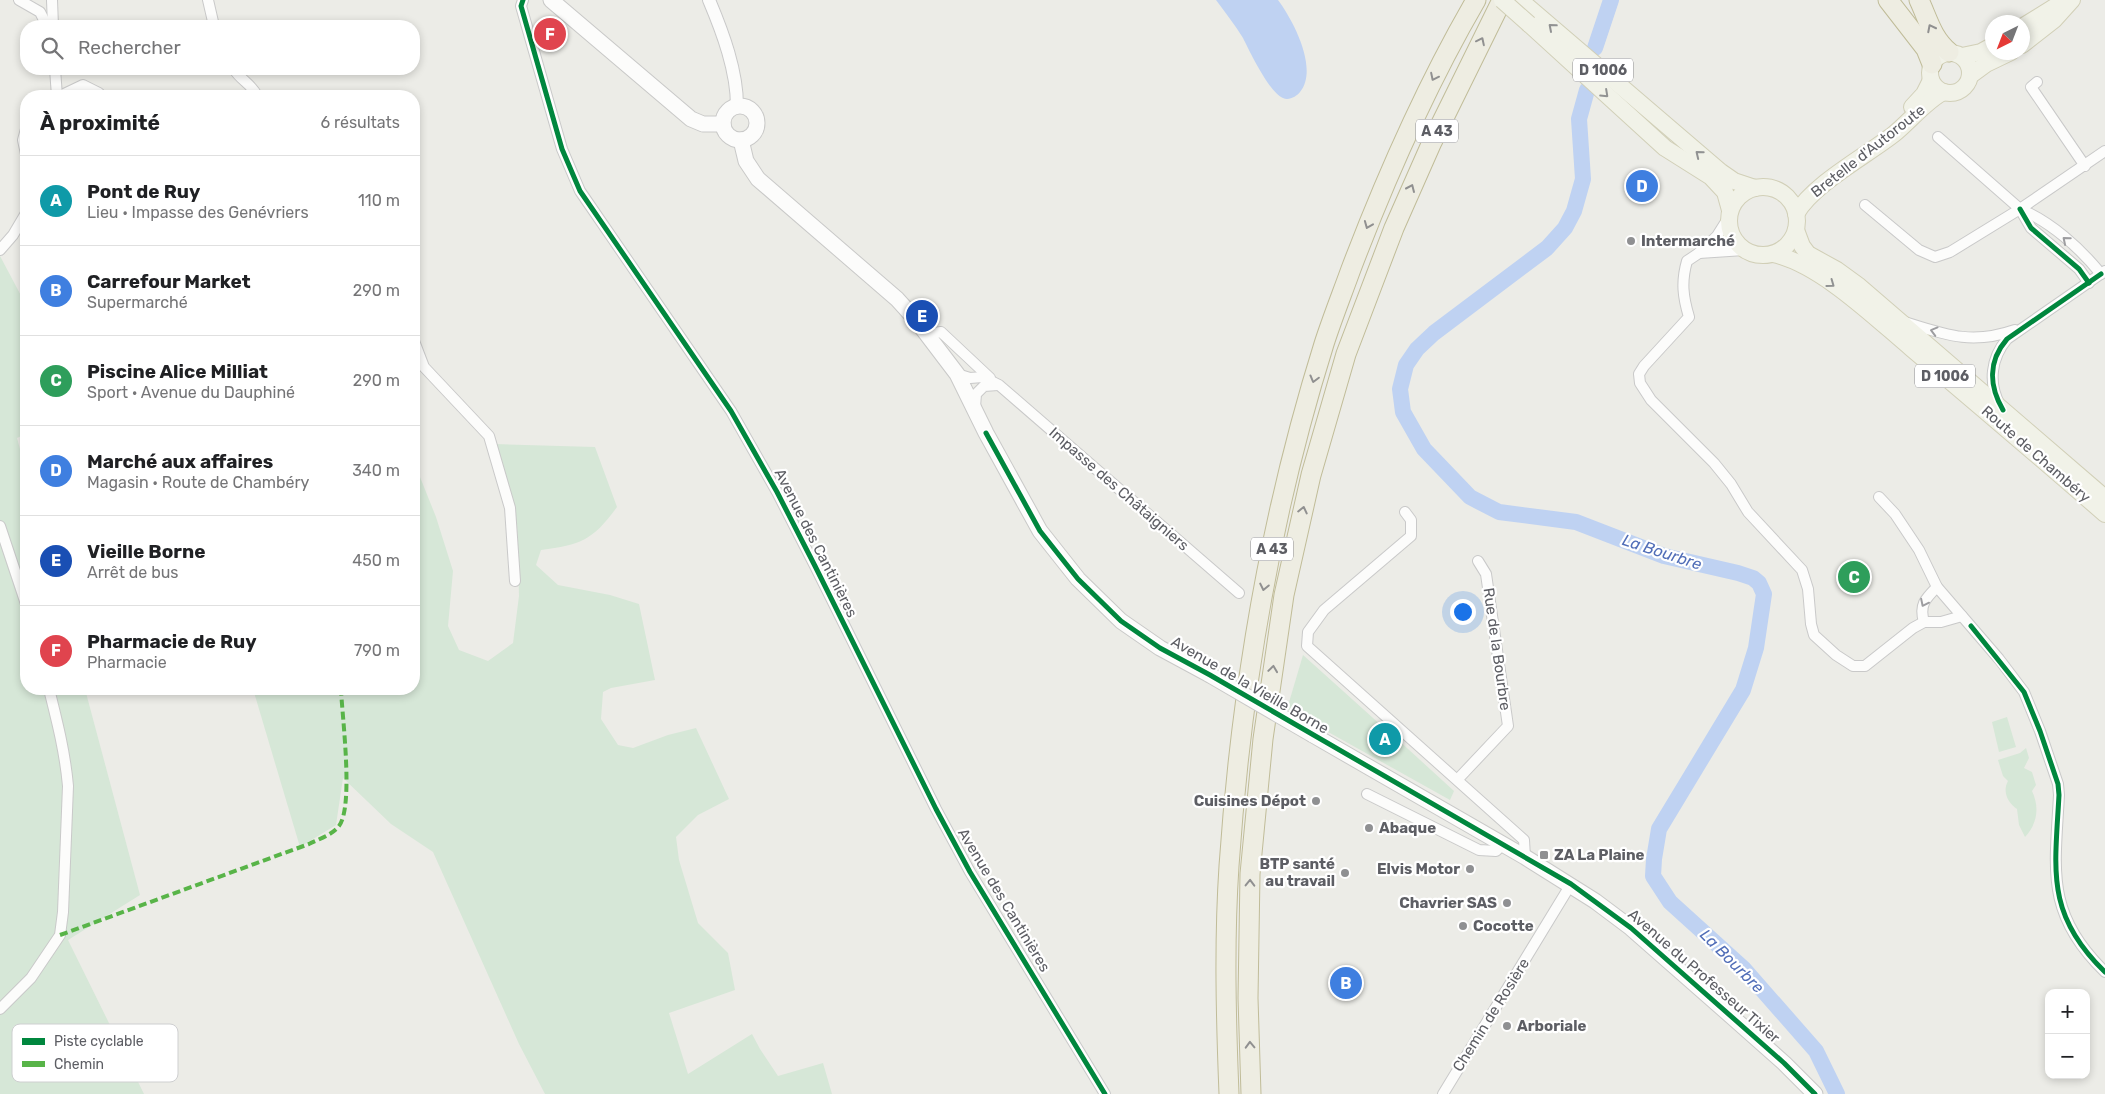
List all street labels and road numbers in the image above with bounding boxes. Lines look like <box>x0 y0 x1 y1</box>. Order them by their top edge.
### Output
road number: D 1006 <box>1573 58 1633 82</box>
street label: Bretelle d'Autoroute <box>1807 101 1929 201</box>
road number: A 43 <box>1416 120 1458 142</box>
road number: D 1006 <box>1915 364 1975 388</box>
street label: Route de Chambéry <box>1978 402 2094 506</box>
street label: Impasse des Châtaigniers <box>1045 423 1193 555</box>
street label: Avenue des Cantinières <box>771 466 861 621</box>
road number: A 43 <box>1251 538 1293 560</box>
street label: Rue de la Bourbre <box>1479 586 1515 712</box>
street label: Avenue de la Vieille Borne <box>1168 632 1332 738</box>
street label: Avenue des Cantinières <box>954 825 1054 975</box>
street label: Avenue du Professeur Tixier <box>1624 905 1784 1047</box>
street label: Chemin de Rosière <box>1449 955 1533 1075</box>

